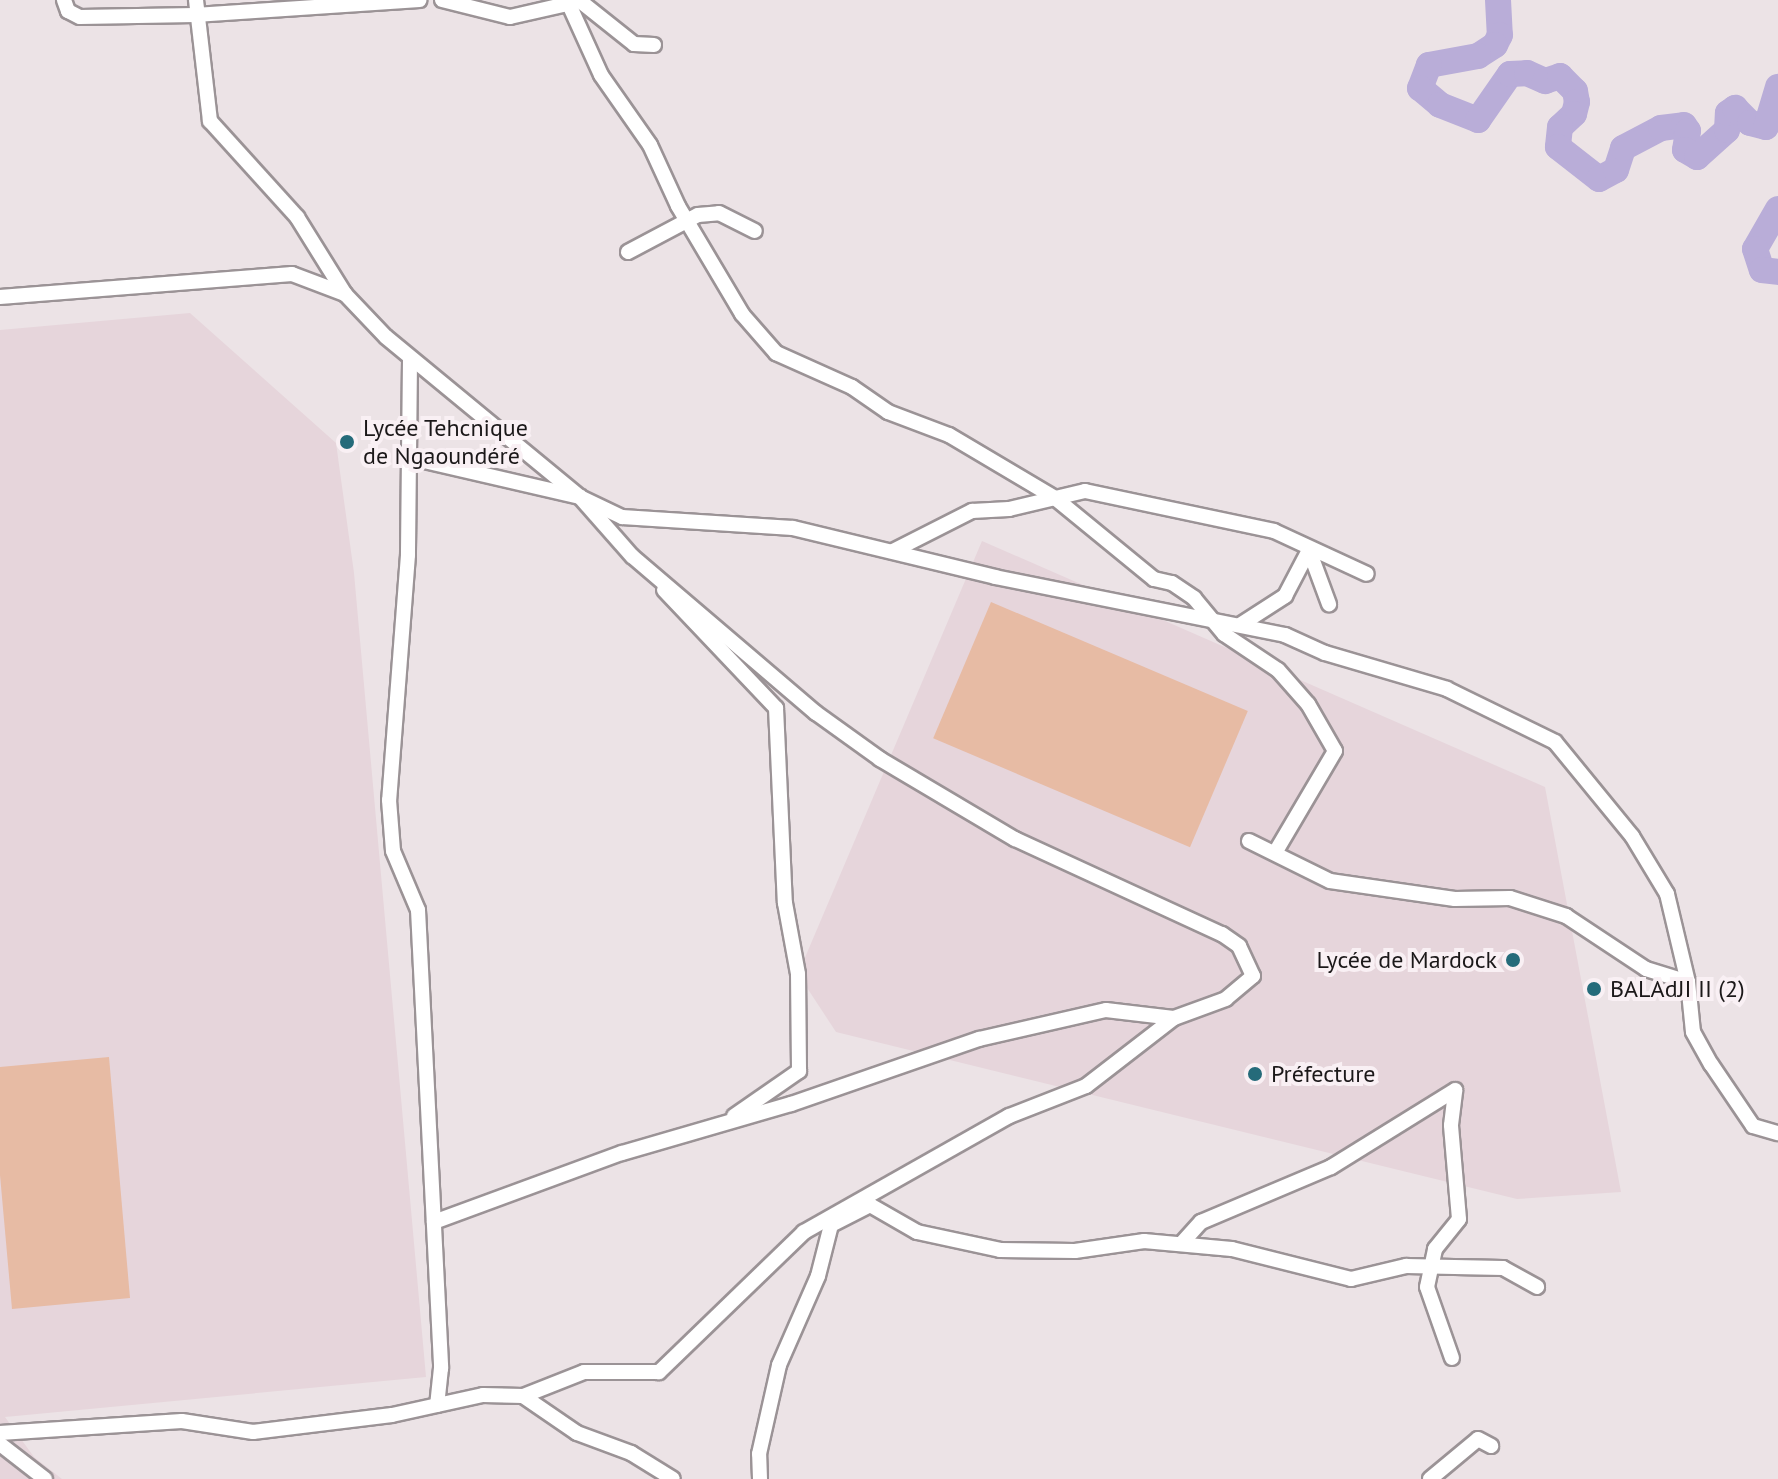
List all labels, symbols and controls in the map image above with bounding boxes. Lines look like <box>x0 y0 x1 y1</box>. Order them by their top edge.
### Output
place label: Lycée Tehcnique de Ngaoundéré <box>363 414 529 470</box>
marker: Lycée Tehcnique de Ngaoundéré <box>338 433 356 451</box>
place label: Lycée de Mardock <box>1317 946 1497 974</box>
marker: Lycée de Mardock <box>1504 951 1522 969</box>
place label: BALAdJI II (2) <box>1610 975 1745 1003</box>
marker: BALAdJI II (2) <box>1585 980 1603 998</box>
place label: Préfecture <box>1271 1060 1375 1088</box>
marker: Préfecture <box>1246 1065 1264 1083</box>

